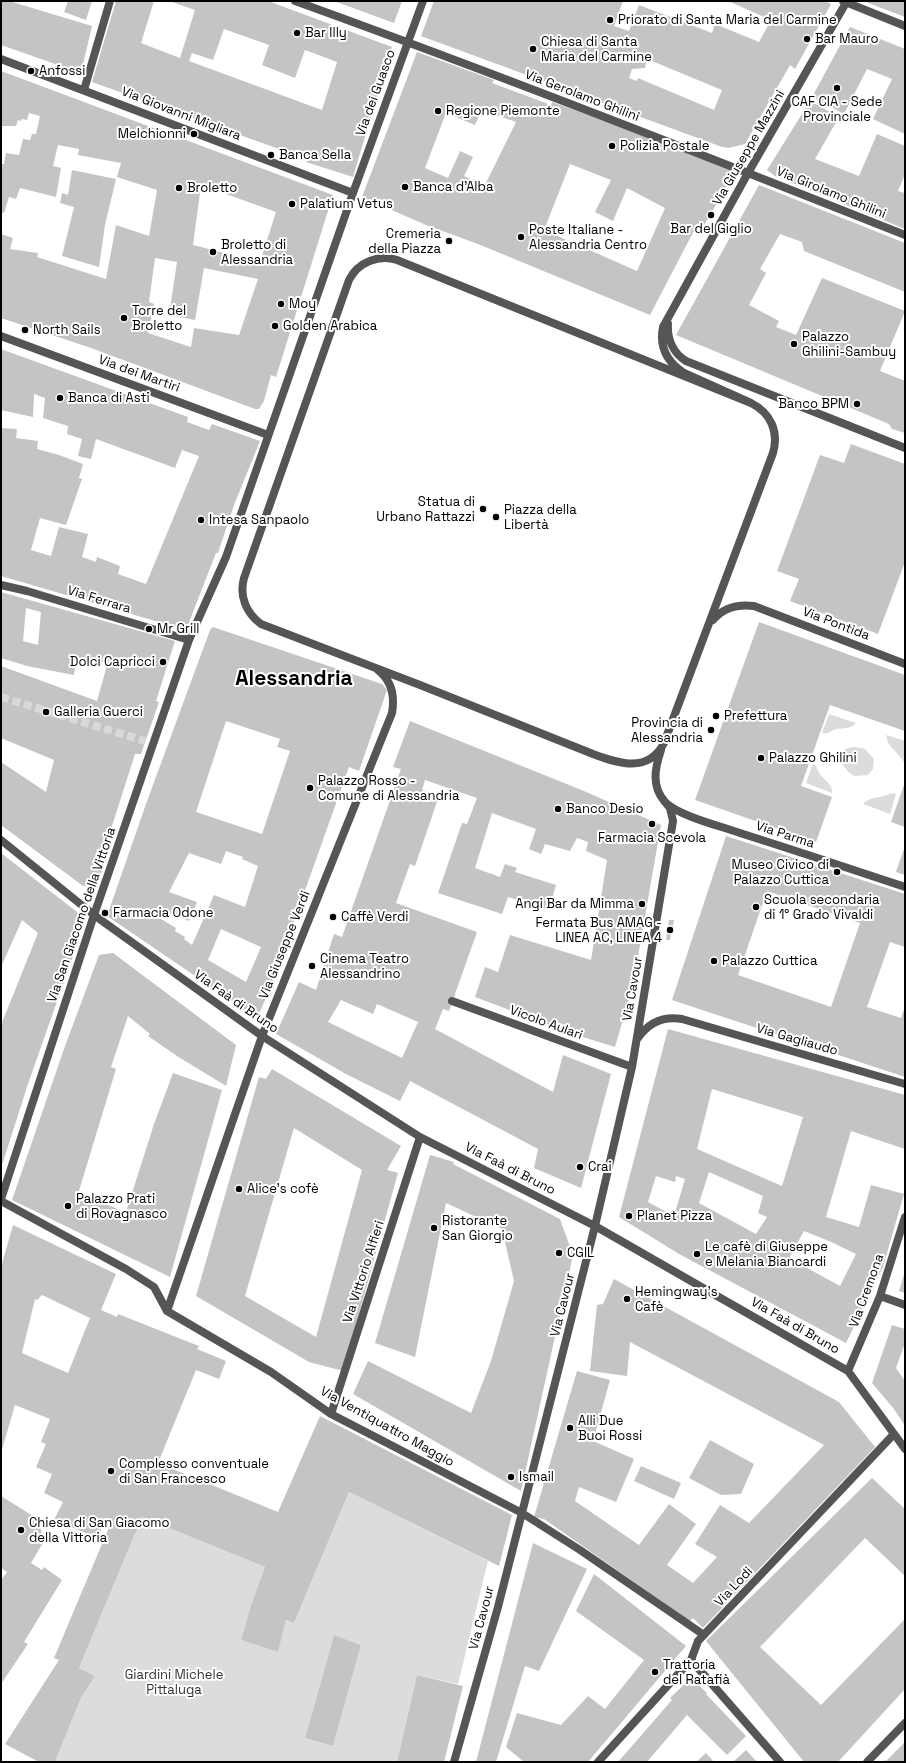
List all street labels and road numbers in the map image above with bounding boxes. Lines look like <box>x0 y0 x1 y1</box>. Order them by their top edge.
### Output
street label: Via dei Guasco <box>353 47 399 139</box>
street label: Via Gerolamo Ghilini <box>522 67 642 125</box>
street label: Via Giovanni Migliara <box>119 84 243 144</box>
street label: Via Giuseppe Mazzini <box>710 88 788 208</box>
street label: Via Girolamo Ghilini <box>774 164 888 222</box>
street label: Via dei Martiri <box>96 352 182 396</box>
street label: Via Ferrara <box>65 583 133 617</box>
street label: Via Pontida <box>800 604 872 644</box>
street label: Via Parma <box>754 818 816 852</box>
street label: Via San Giacomo della Vittoria <box>45 825 119 1005</box>
street label: Via Giuseppe Verdi <box>256 888 314 1002</box>
street label: Via Cavour <box>620 956 646 1022</box>
street label: Via Faà di Bruno <box>191 967 281 1037</box>
street label: Vicolo Aulari <box>507 1003 585 1043</box>
street label: Via Gagliaudo <box>754 1021 840 1059</box>
street label: Via Faà di Bruno <box>462 1139 558 1199</box>
street label: Via Vittorio Alfieri <box>340 1219 388 1325</box>
street label: Via Cremona <box>846 1252 888 1330</box>
street label: Via Cavour <box>548 1272 578 1338</box>
street label: Via Faà di Bruno <box>748 1294 842 1358</box>
street label: Via Ventiquattro Maggio <box>317 1384 457 1470</box>
street label: Via Lodi <box>712 1564 756 1610</box>
street label: Via Cavour <box>466 1585 498 1651</box>

